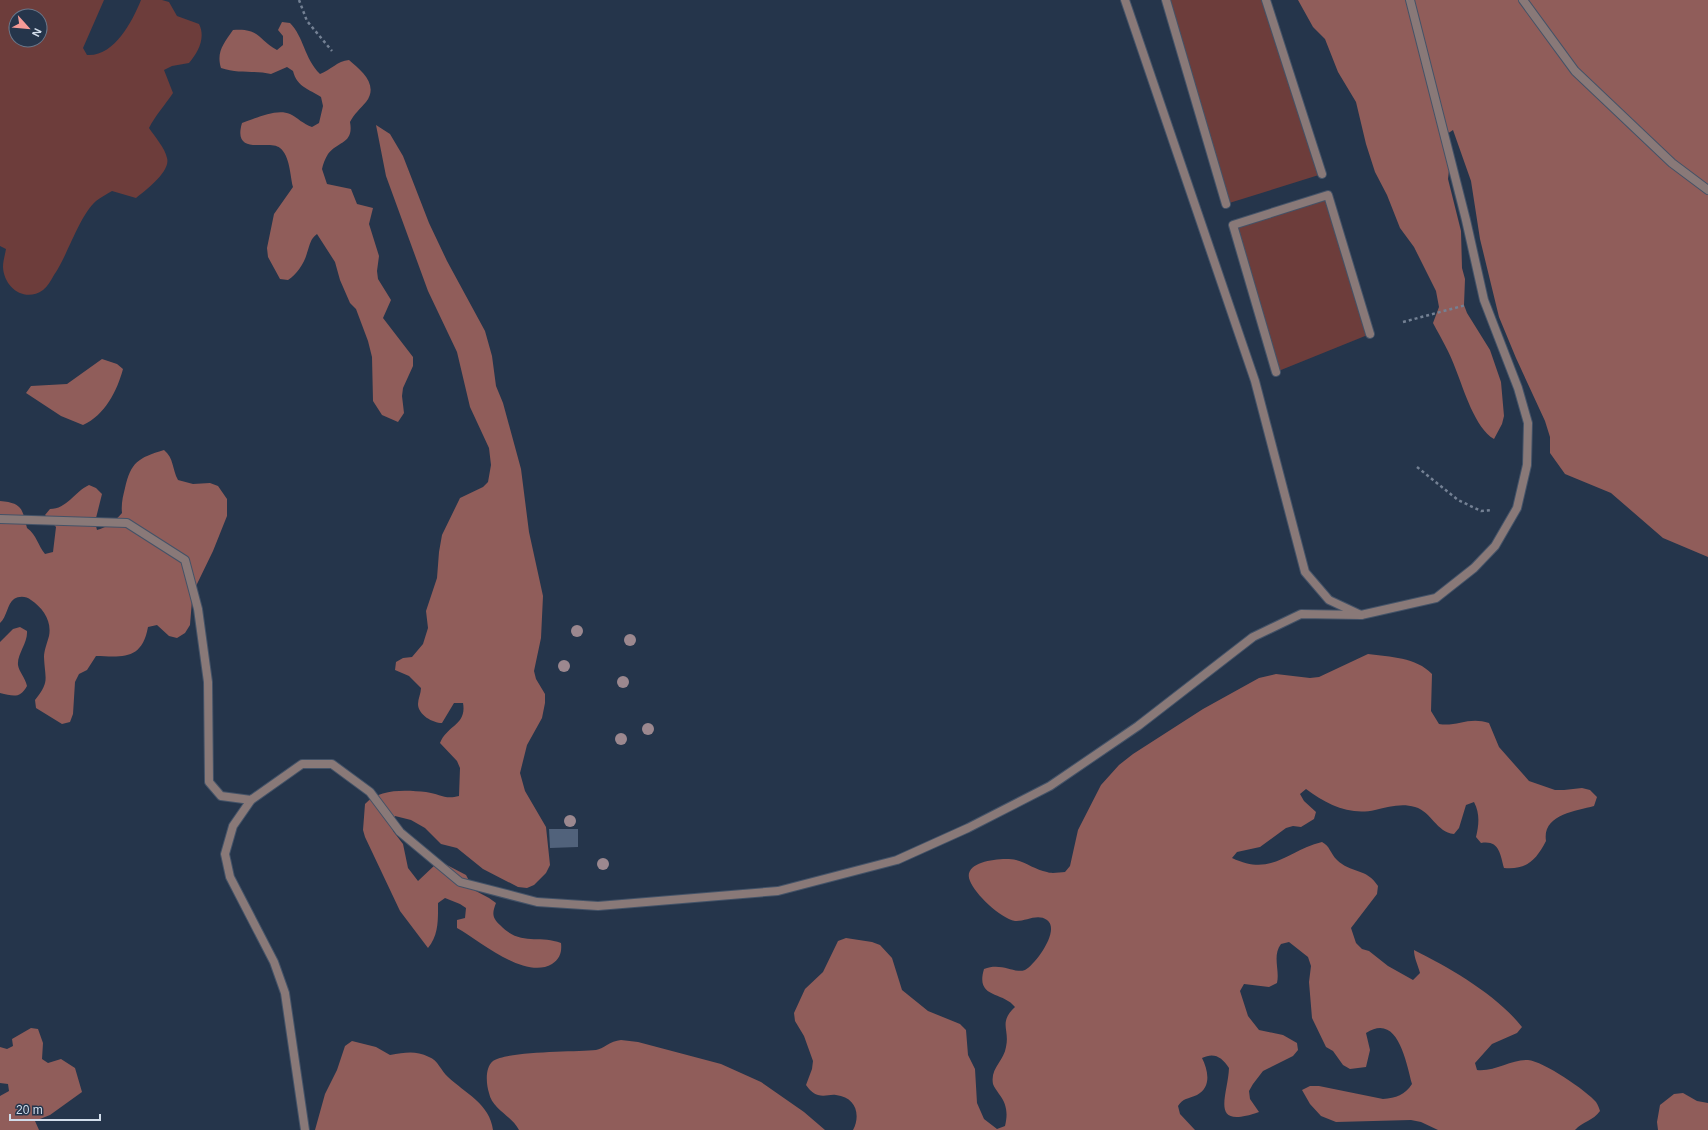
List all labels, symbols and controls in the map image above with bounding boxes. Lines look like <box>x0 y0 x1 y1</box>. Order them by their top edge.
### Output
north arrow <box>8 8 48 48</box>
text: N <box>30 26 44 39</box>
scale bar <box>10 1096 100 1122</box>
text: 20 m <box>16 1103 43 1117</box>

